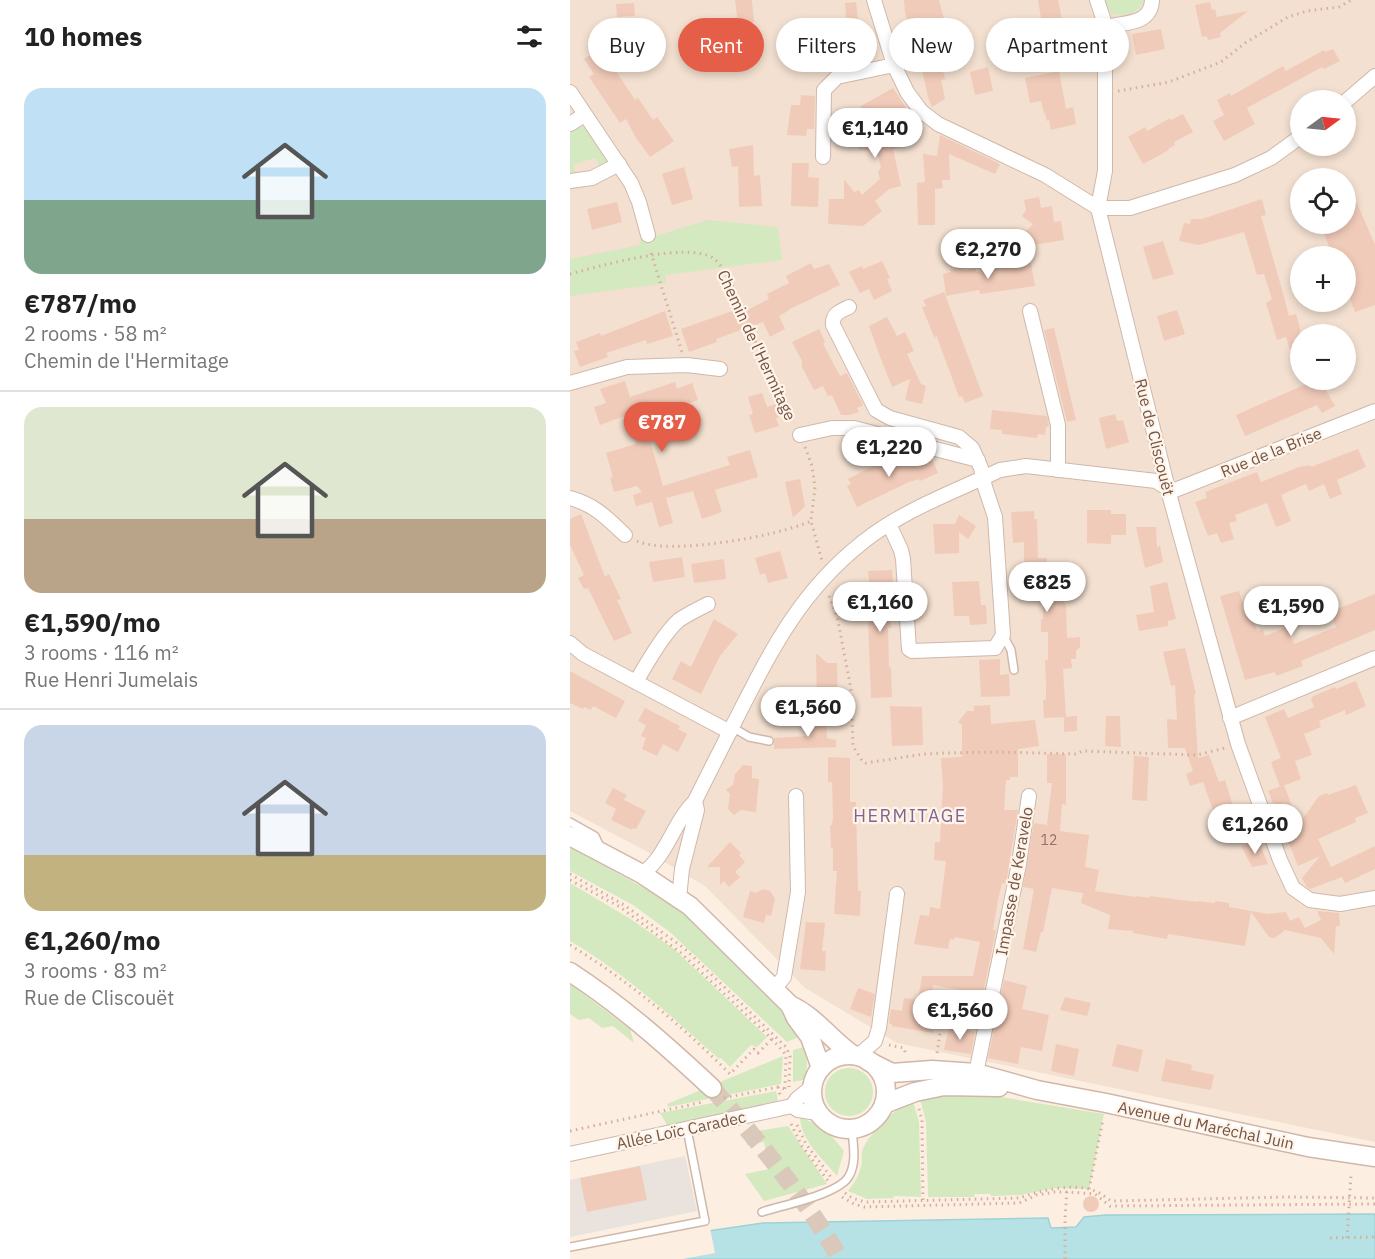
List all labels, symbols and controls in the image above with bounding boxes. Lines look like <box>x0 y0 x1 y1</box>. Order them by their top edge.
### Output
chip: Buy <box>588 18 666 72</box>
chip: Rent <box>678 18 764 72</box>
chip: Filters <box>776 18 877 72</box>
chip: New <box>889 18 974 72</box>
chip: Apartment <box>986 18 1129 72</box>
text: 10 homes <box>24 19 142 53</box>
icon: filters <box>513 20 546 53</box>
north arrow <box>1290 90 1356 156</box>
map controls <box>1290 90 1356 390</box>
pin: €1,140 <box>826 108 924 159</box>
text: €1,140 <box>842 114 908 141</box>
icon: home <box>231 127 339 235</box>
button: locate <box>1290 168 1356 234</box>
pin: €2,270 <box>939 229 1037 280</box>
text: €2,270 <box>955 235 1021 262</box>
button: + <box>1290 246 1356 312</box>
street label: Chemin de l'Hermitage <box>713 266 801 424</box>
text: €787/mo <box>24 286 137 320</box>
text: 2 rooms · 58 m² <box>24 320 167 347</box>
button: − <box>1290 324 1356 390</box>
text: Chemin de l'Hermitage <box>24 347 229 374</box>
street label: Rue de Cliscouët <box>1131 376 1179 498</box>
pin: €787 <box>626 402 698 453</box>
text: €787 <box>638 408 686 435</box>
street label: Rue de la Brise <box>1218 423 1325 481</box>
pin: €1,220 <box>840 427 938 478</box>
text: €1,220 <box>856 433 922 460</box>
icon: home <box>231 446 339 554</box>
pin: €825 <box>1011 562 1083 613</box>
text: €825 <box>1023 568 1071 595</box>
pin: €1,160 <box>831 582 929 633</box>
pin: €1,590 <box>1242 586 1340 637</box>
text: €1,160 <box>847 588 913 615</box>
text: €1,590 <box>1258 592 1324 619</box>
text: €1,590/mo <box>24 605 160 639</box>
text: 3 rooms · 116 m² <box>24 639 179 666</box>
text: Rue Henri Jumelais <box>24 666 198 693</box>
pin: €1,560 <box>759 687 857 738</box>
text: €1,560 <box>775 693 841 720</box>
icon: home <box>231 764 339 872</box>
district label: HERMITAGE <box>853 804 967 827</box>
pin: €1,260 <box>1206 804 1304 855</box>
street label: Impasse de Keravelo <box>991 805 1037 957</box>
text: €1,260 <box>1222 810 1288 837</box>
house number: 12 <box>1041 831 1057 849</box>
text: €1,260/mo <box>24 923 160 957</box>
text: 3 rooms · 83 m² <box>24 957 167 984</box>
text: Rue de Cliscouët <box>24 984 174 1011</box>
pin: €1,560 <box>911 990 1009 1041</box>
text: €1,560 <box>927 996 993 1023</box>
street label: Avenue du Maréchal Juin <box>1116 1097 1296 1153</box>
street label: Allée Loïc Caradec <box>614 1107 748 1153</box>

